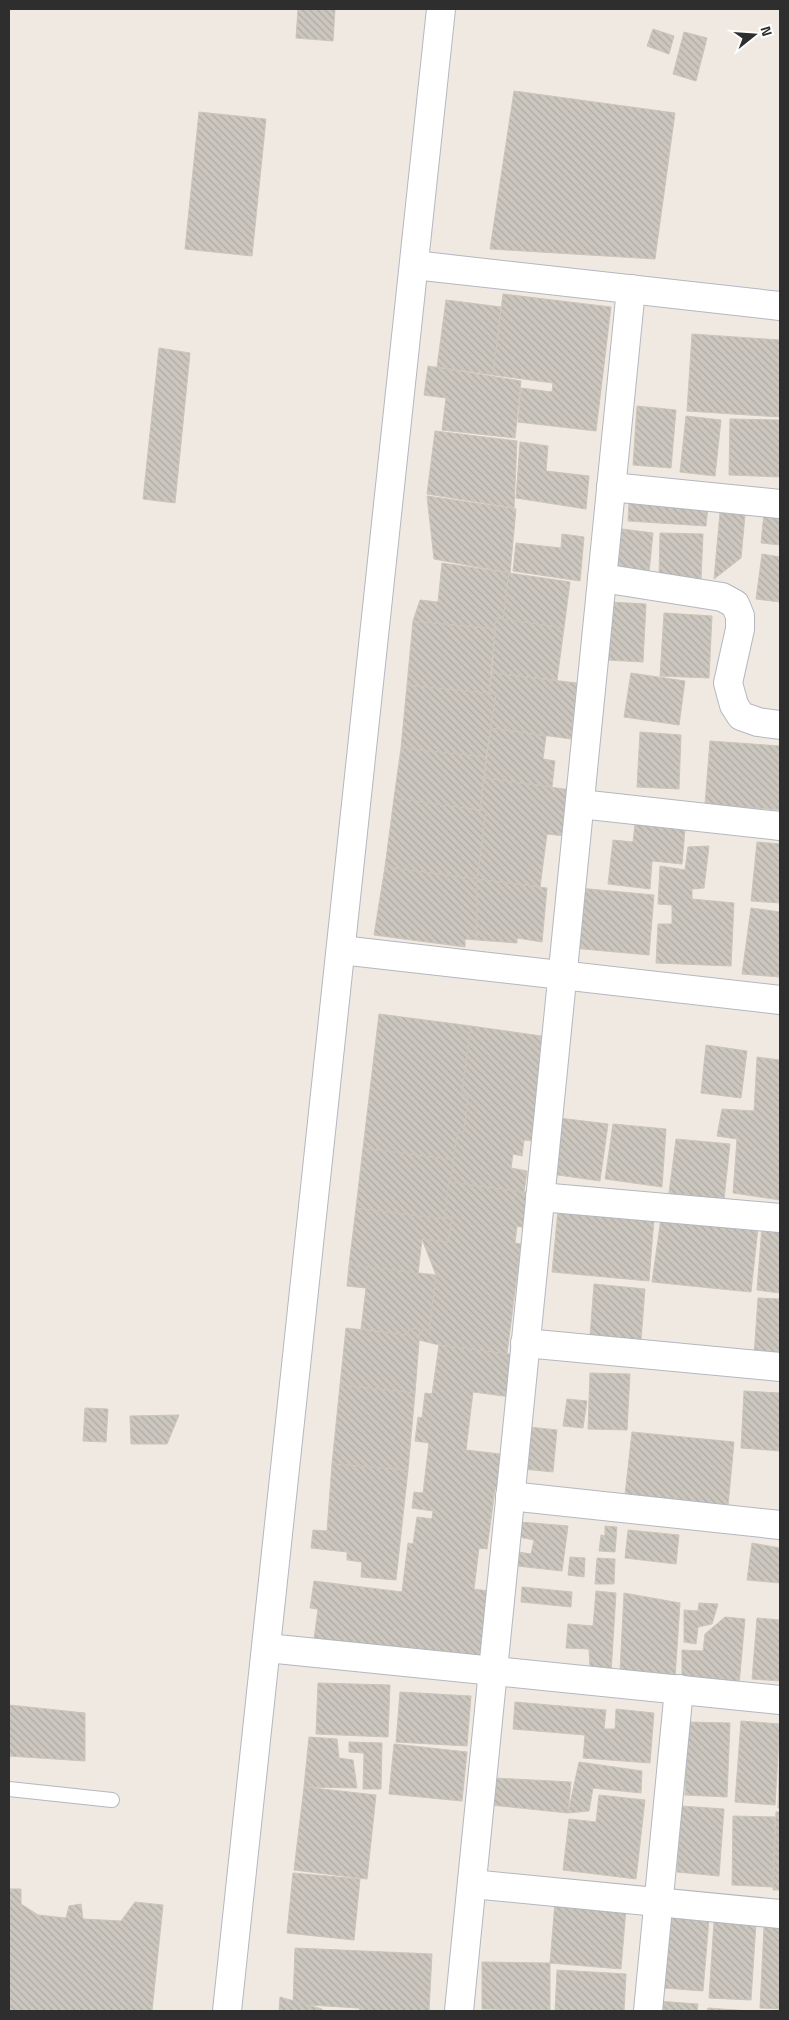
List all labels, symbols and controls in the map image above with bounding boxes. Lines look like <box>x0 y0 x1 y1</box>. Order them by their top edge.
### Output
north arrow <box>729 10 779 60</box>
text: N <box>755 23 778 39</box>

